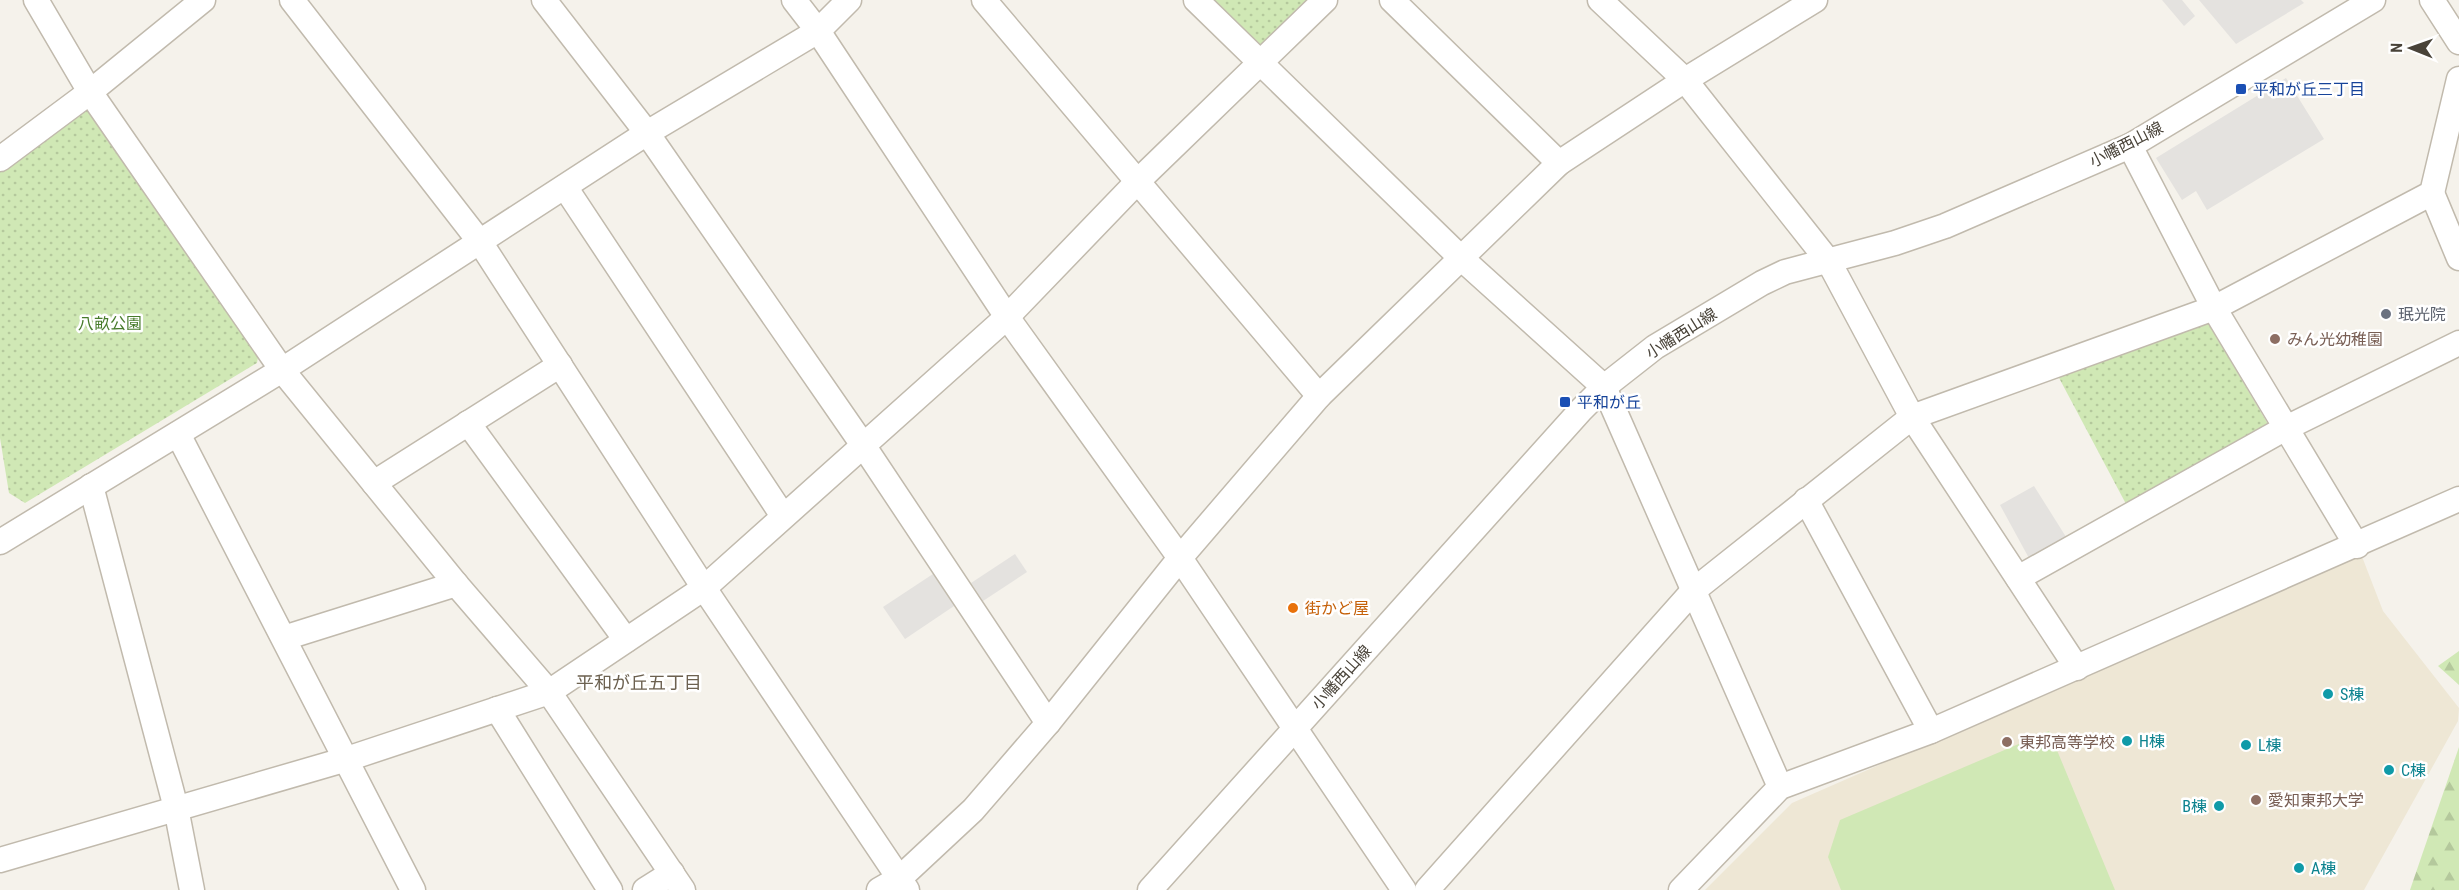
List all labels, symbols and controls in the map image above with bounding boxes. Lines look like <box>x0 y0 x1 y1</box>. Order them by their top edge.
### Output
north arrow <box>2381 18 2441 78</box>
text: N <box>2387 43 2406 53</box>
place label: 平和が丘三丁目 <box>2253 80 2365 99</box>
marker: 平和が丘三丁目 <box>2234 82 2248 96</box>
street label: 小幡西山線 <box>2086 118 2166 171</box>
street label: 小幡西山線 <box>1642 304 1720 363</box>
place label: 珉光院 <box>2398 305 2446 324</box>
marker: 珉光院 <box>2379 307 2393 321</box>
park label: 八畝公園 <box>78 314 142 333</box>
place label: みん光幼稚園 <box>2287 330 2383 349</box>
marker: みん光幼稚園 <box>2268 332 2282 346</box>
place label: 平和が丘 <box>1577 393 1641 412</box>
marker: 平和が丘 <box>1558 395 1572 409</box>
place label: 街かど屋 <box>1305 599 1369 618</box>
marker: 街かど屋 <box>1286 601 1300 615</box>
street label: 小幡西山線 <box>1308 641 1375 713</box>
district label: 平和が丘五丁目 <box>576 672 702 693</box>
place label: S棟 <box>2340 685 2364 704</box>
marker: S棟 <box>2321 687 2335 701</box>
place label: H棟 <box>2139 732 2165 751</box>
place label: 東邦高等学校 <box>2019 733 2115 752</box>
marker: H棟 <box>2120 734 2134 748</box>
marker: 東邦高等学校 <box>2000 735 2014 749</box>
place label: L棟 <box>2258 736 2282 755</box>
marker: L棟 <box>2239 738 2253 752</box>
place label: C棟 <box>2401 761 2426 780</box>
marker: C棟 <box>2382 763 2396 777</box>
place label: 愛知東邦大学 <box>2268 791 2364 810</box>
marker: 愛知東邦大学 <box>2249 793 2263 807</box>
place label: B棟 <box>2182 797 2207 816</box>
marker: B棟 <box>2212 799 2226 813</box>
place label: A棟 <box>2311 859 2336 878</box>
marker: A棟 <box>2292 861 2306 875</box>

